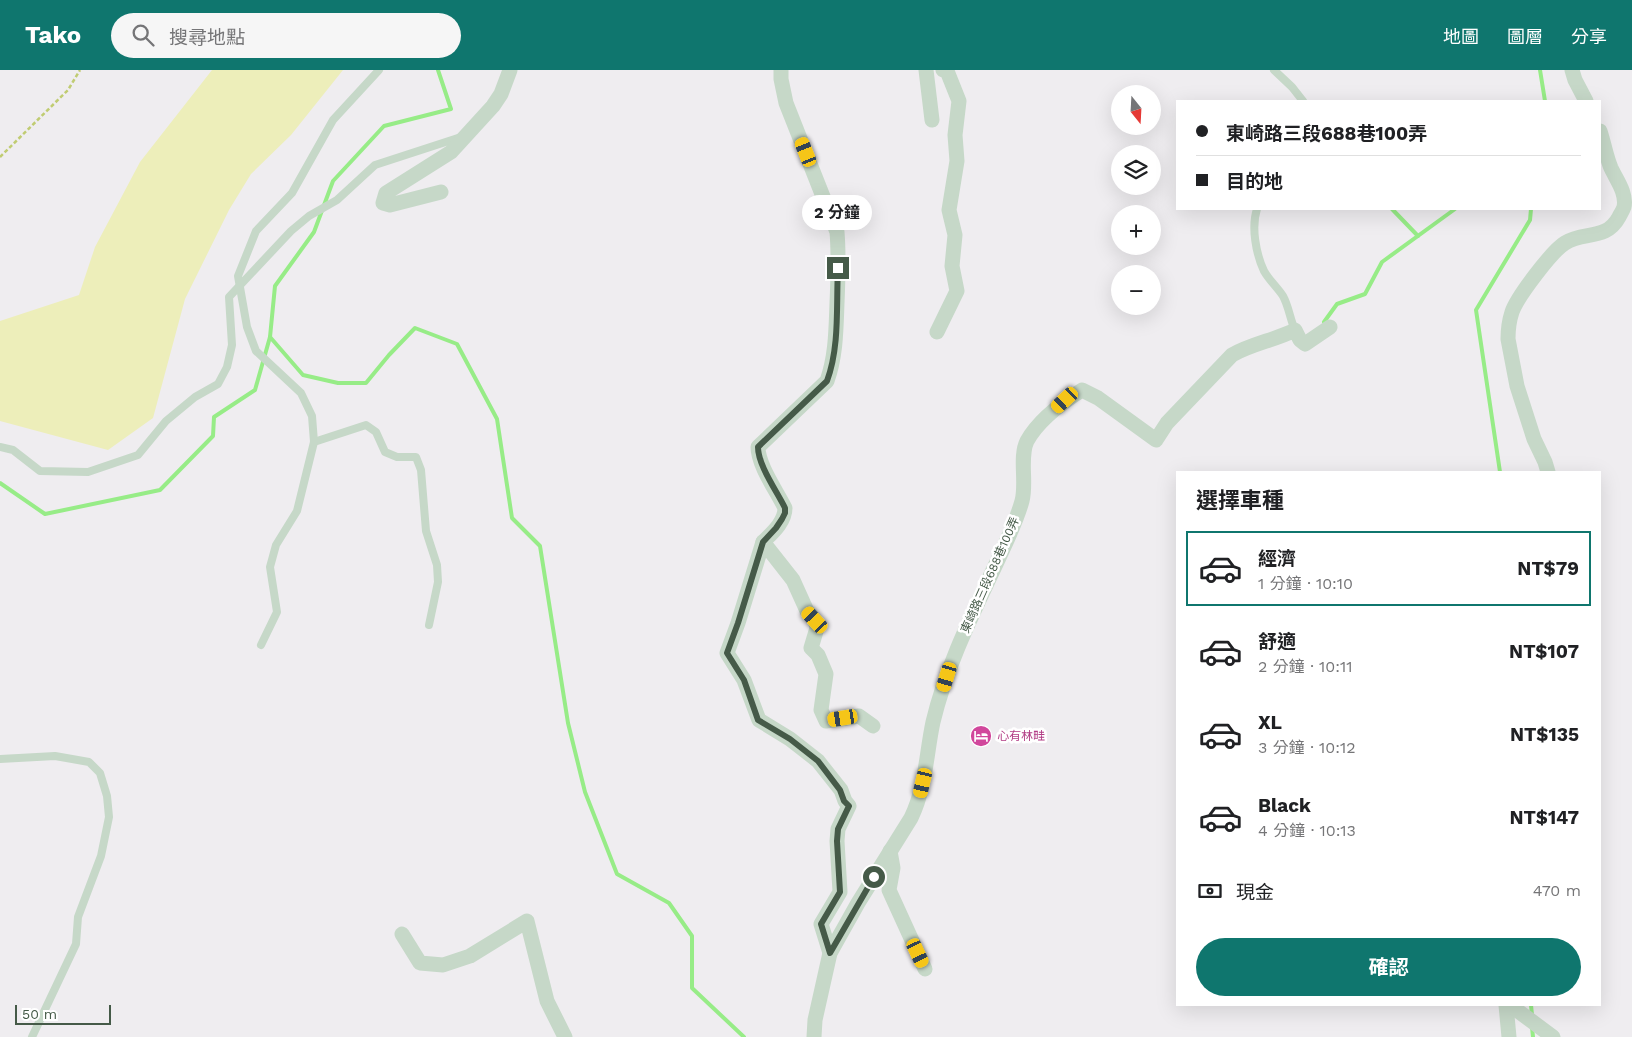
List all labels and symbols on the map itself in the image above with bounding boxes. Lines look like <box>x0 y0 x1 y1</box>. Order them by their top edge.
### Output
north arrow <box>1111 85 1161 135</box>
car <box>793 135 818 169</box>
callout: 2 分鐘 <box>803 196 873 230</box>
route end <box>827 257 849 279</box>
car <box>1048 384 1081 416</box>
street label: 東崎路三段688巷100弄 <box>958 515 1022 635</box>
car <box>799 604 830 636</box>
car <box>935 660 958 694</box>
car <box>827 708 858 728</box>
hotel icon: 心有林畦 <box>969 724 993 748</box>
place label: 心有林畦 <box>997 729 1045 743</box>
car <box>912 767 933 799</box>
route start <box>863 866 885 888</box>
car <box>904 936 931 970</box>
scale bar <box>15 1002 111 1025</box>

